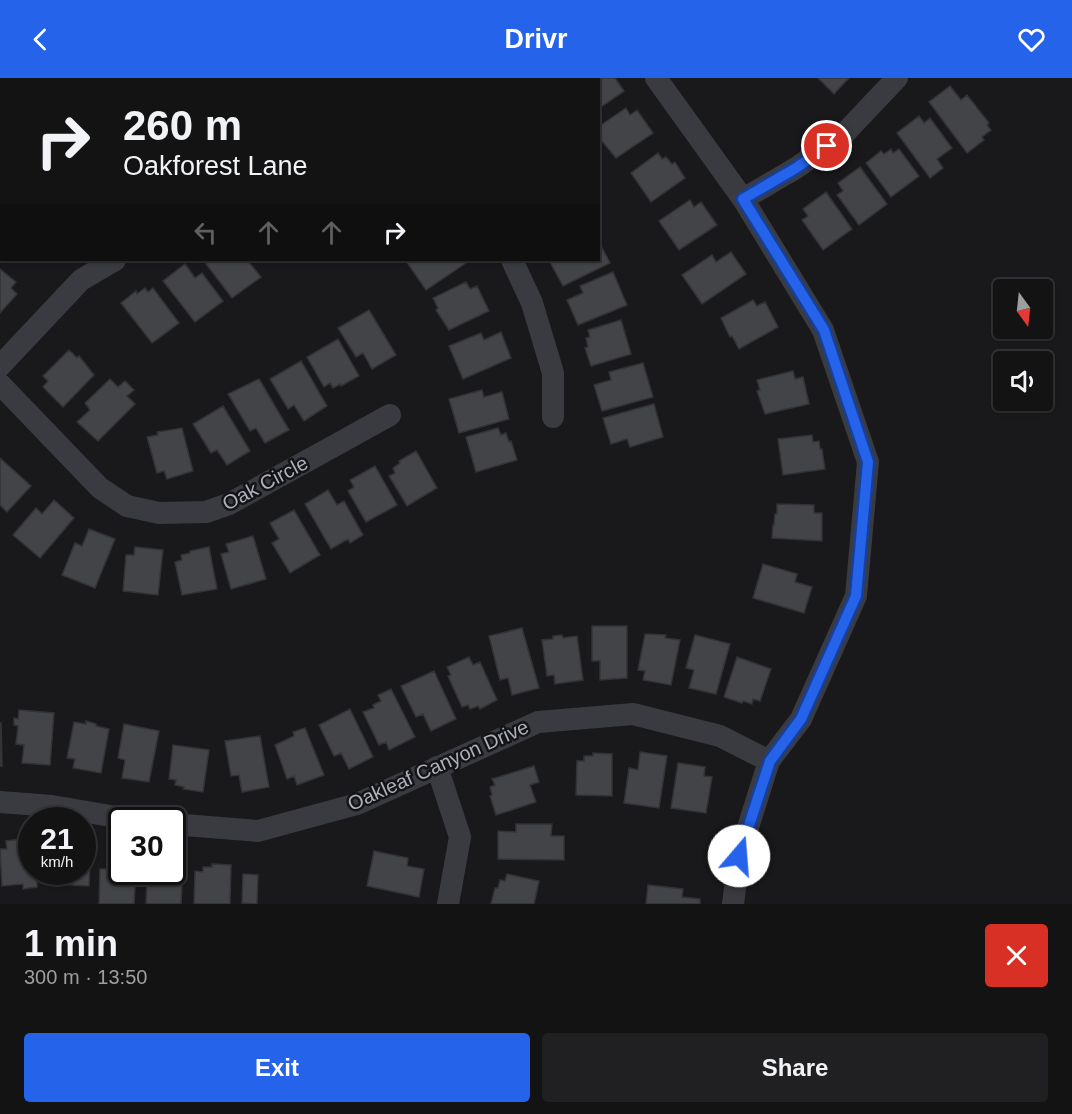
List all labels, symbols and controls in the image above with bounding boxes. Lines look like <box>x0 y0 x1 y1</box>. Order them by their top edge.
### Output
icon: back <box>24 23 57 56</box>
icon: heart <box>1015 23 1048 56</box>
text: Drivr <box>504 24 568 54</box>
icon: right <box>24 102 102 180</box>
text: 260 m <box>123 102 242 149</box>
pin <box>801 120 852 171</box>
icon: arrive <box>810 129 843 162</box>
text: Oakforest Lane <box>123 151 308 181</box>
icon: left <box>189 216 222 249</box>
icon: ahead <box>252 216 285 249</box>
icon: ahead <box>315 216 348 249</box>
icon: right <box>378 216 411 249</box>
north arrow <box>993 279 1053 339</box>
map controls <box>993 279 1053 411</box>
button: sound <box>993 351 1053 411</box>
street label: Oak Circle <box>219 451 311 515</box>
street label: Oakleaf Canyon Drive <box>344 715 532 815</box>
speed limit sign: 30 <box>108 807 186 885</box>
text: 21 <box>40 822 74 855</box>
position arrow <box>707 824 771 888</box>
text: km/h <box>41 853 73 870</box>
text: 1 min <box>24 923 118 964</box>
button: close <box>985 924 1048 987</box>
text: 300 m · 13:50 <box>24 966 147 988</box>
button: Exit <box>24 1033 530 1102</box>
button: Share <box>542 1033 1048 1102</box>

